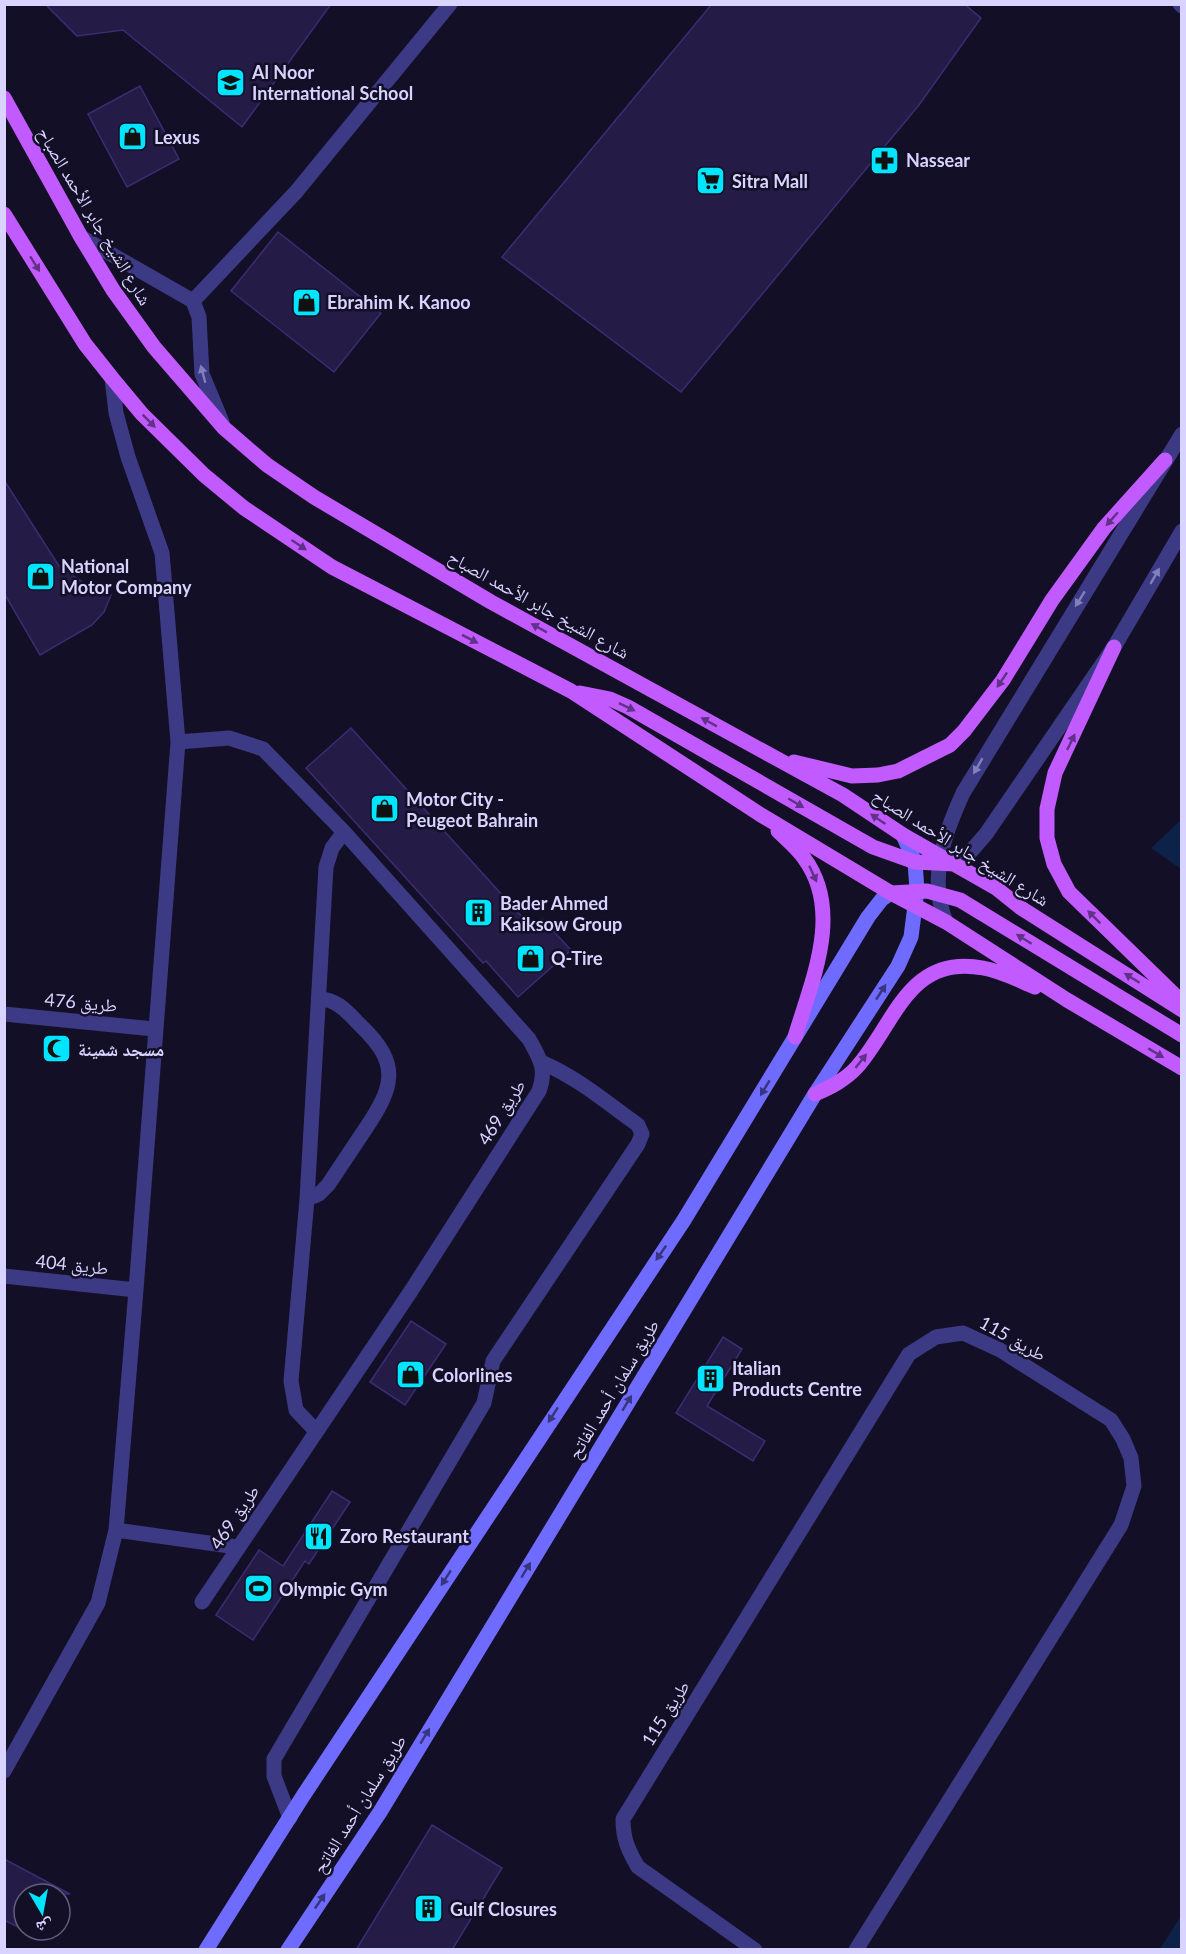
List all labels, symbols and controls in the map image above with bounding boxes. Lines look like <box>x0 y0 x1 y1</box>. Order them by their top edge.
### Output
place label: Al Noor International School <box>251 61 413 104</box>
school or university icon: Al Noor International School <box>215 66 247 98</box>
shop icon: Lexus <box>117 121 149 153</box>
street label: شارع الشيخ جابر الأحمد الصباح <box>31 123 157 310</box>
place label: Lexus <box>154 126 200 148</box>
pharmacy icon: Nassear <box>869 144 901 176</box>
place label: Nassear <box>906 149 970 171</box>
supermarket icon: Sitra Mall <box>695 165 727 197</box>
place label: Sitra Mall <box>732 170 808 192</box>
one-way arrow <box>30 255 41 272</box>
shop icon: Ebrahim K. Kanoo <box>290 286 322 318</box>
place label: Ebrahim K. Kanoo <box>327 291 471 313</box>
one-way arrow <box>197 365 207 383</box>
one-way arrow <box>142 414 157 428</box>
one-way arrow <box>1106 511 1119 526</box>
one-way arrow <box>291 539 307 550</box>
street label: شارع الشيخ جابر الأحمد الصباح <box>444 545 633 665</box>
place label: National Motor Company <box>61 555 192 598</box>
shop icon: National Motor Company <box>24 560 56 592</box>
one-way arrow <box>1150 568 1161 584</box>
one-way arrow <box>1074 591 1085 608</box>
one-way arrow <box>530 623 547 633</box>
one-way arrow <box>461 634 478 643</box>
one-way arrow <box>997 672 1008 688</box>
one-way arrow <box>618 703 635 712</box>
one-way arrow <box>701 717 718 727</box>
one-way arrow <box>1066 733 1075 750</box>
one-way arrow <box>973 758 983 775</box>
street label: شارع الشيخ جابر الأحمد الصباح <box>868 784 1053 912</box>
place label: Motor City - Peugeot Bahrain <box>406 788 538 831</box>
shop icon: Motor City - Peugeot Bahrain <box>369 793 401 825</box>
one-way arrow <box>788 798 805 808</box>
one-way arrow <box>870 813 887 824</box>
one-way arrow <box>808 865 817 882</box>
place label: Bader Ahmed Kaiksow Group <box>500 892 622 935</box>
building icon: Bader Ahmed Kaiksow Group <box>463 897 495 929</box>
one-way arrow <box>1088 911 1102 925</box>
one-way arrow <box>1016 933 1032 944</box>
shop icon: Q-Tire <box>514 942 546 974</box>
place label: Q-Tire <box>551 947 603 969</box>
one-way arrow <box>1124 973 1140 984</box>
one-way arrow <box>875 984 886 1000</box>
street label: طريق 476 <box>44 988 118 1017</box>
mosque icon: مسجد شمينة <box>41 1033 73 1065</box>
place label: مسجد شمينة <box>78 1038 164 1060</box>
one-way arrow <box>1148 1048 1165 1058</box>
one-way arrow <box>855 1053 867 1068</box>
street label: طريق 469 <box>472 1075 530 1149</box>
one-way arrow <box>760 1080 770 1097</box>
one-way arrow <box>655 1244 667 1260</box>
street label: طريق 404 <box>35 1249 109 1280</box>
street label: طريق 115 <box>975 1311 1050 1366</box>
street label: طريق سلمان أحمد الفاتح <box>563 1315 665 1464</box>
place label: Italian Products Centre <box>732 1357 862 1400</box>
shop icon: Colorlines <box>395 1359 427 1391</box>
building icon: Italian Products Centre <box>695 1362 727 1394</box>
place label: Colorlines <box>432 1364 512 1386</box>
one-way arrow <box>622 1395 633 1411</box>
one-way arrow <box>548 1407 559 1423</box>
street label: طريق 469 <box>205 1481 264 1554</box>
restaurant icon: Zoro Restaurant <box>303 1520 335 1552</box>
place label: Zoro Restaurant <box>340 1525 469 1547</box>
one-way arrow <box>521 1562 532 1578</box>
one-way arrow <box>441 1570 452 1586</box>
sports icon: Olympic Gym <box>242 1573 274 1605</box>
place label: Olympic Gym <box>279 1578 388 1600</box>
street label: طريق 115 <box>636 1676 694 1750</box>
one-way arrow <box>420 1728 431 1744</box>
street label: طريق سلمان أحمد الفاتح <box>308 1731 412 1878</box>
north arrow <box>12 1882 72 1942</box>
one-way arrow <box>314 1893 325 1909</box>
building icon: Gulf Closures <box>413 1893 445 1925</box>
place label: Gulf Closures <box>450 1898 557 1920</box>
text: ش <box>34 1915 55 1938</box>

